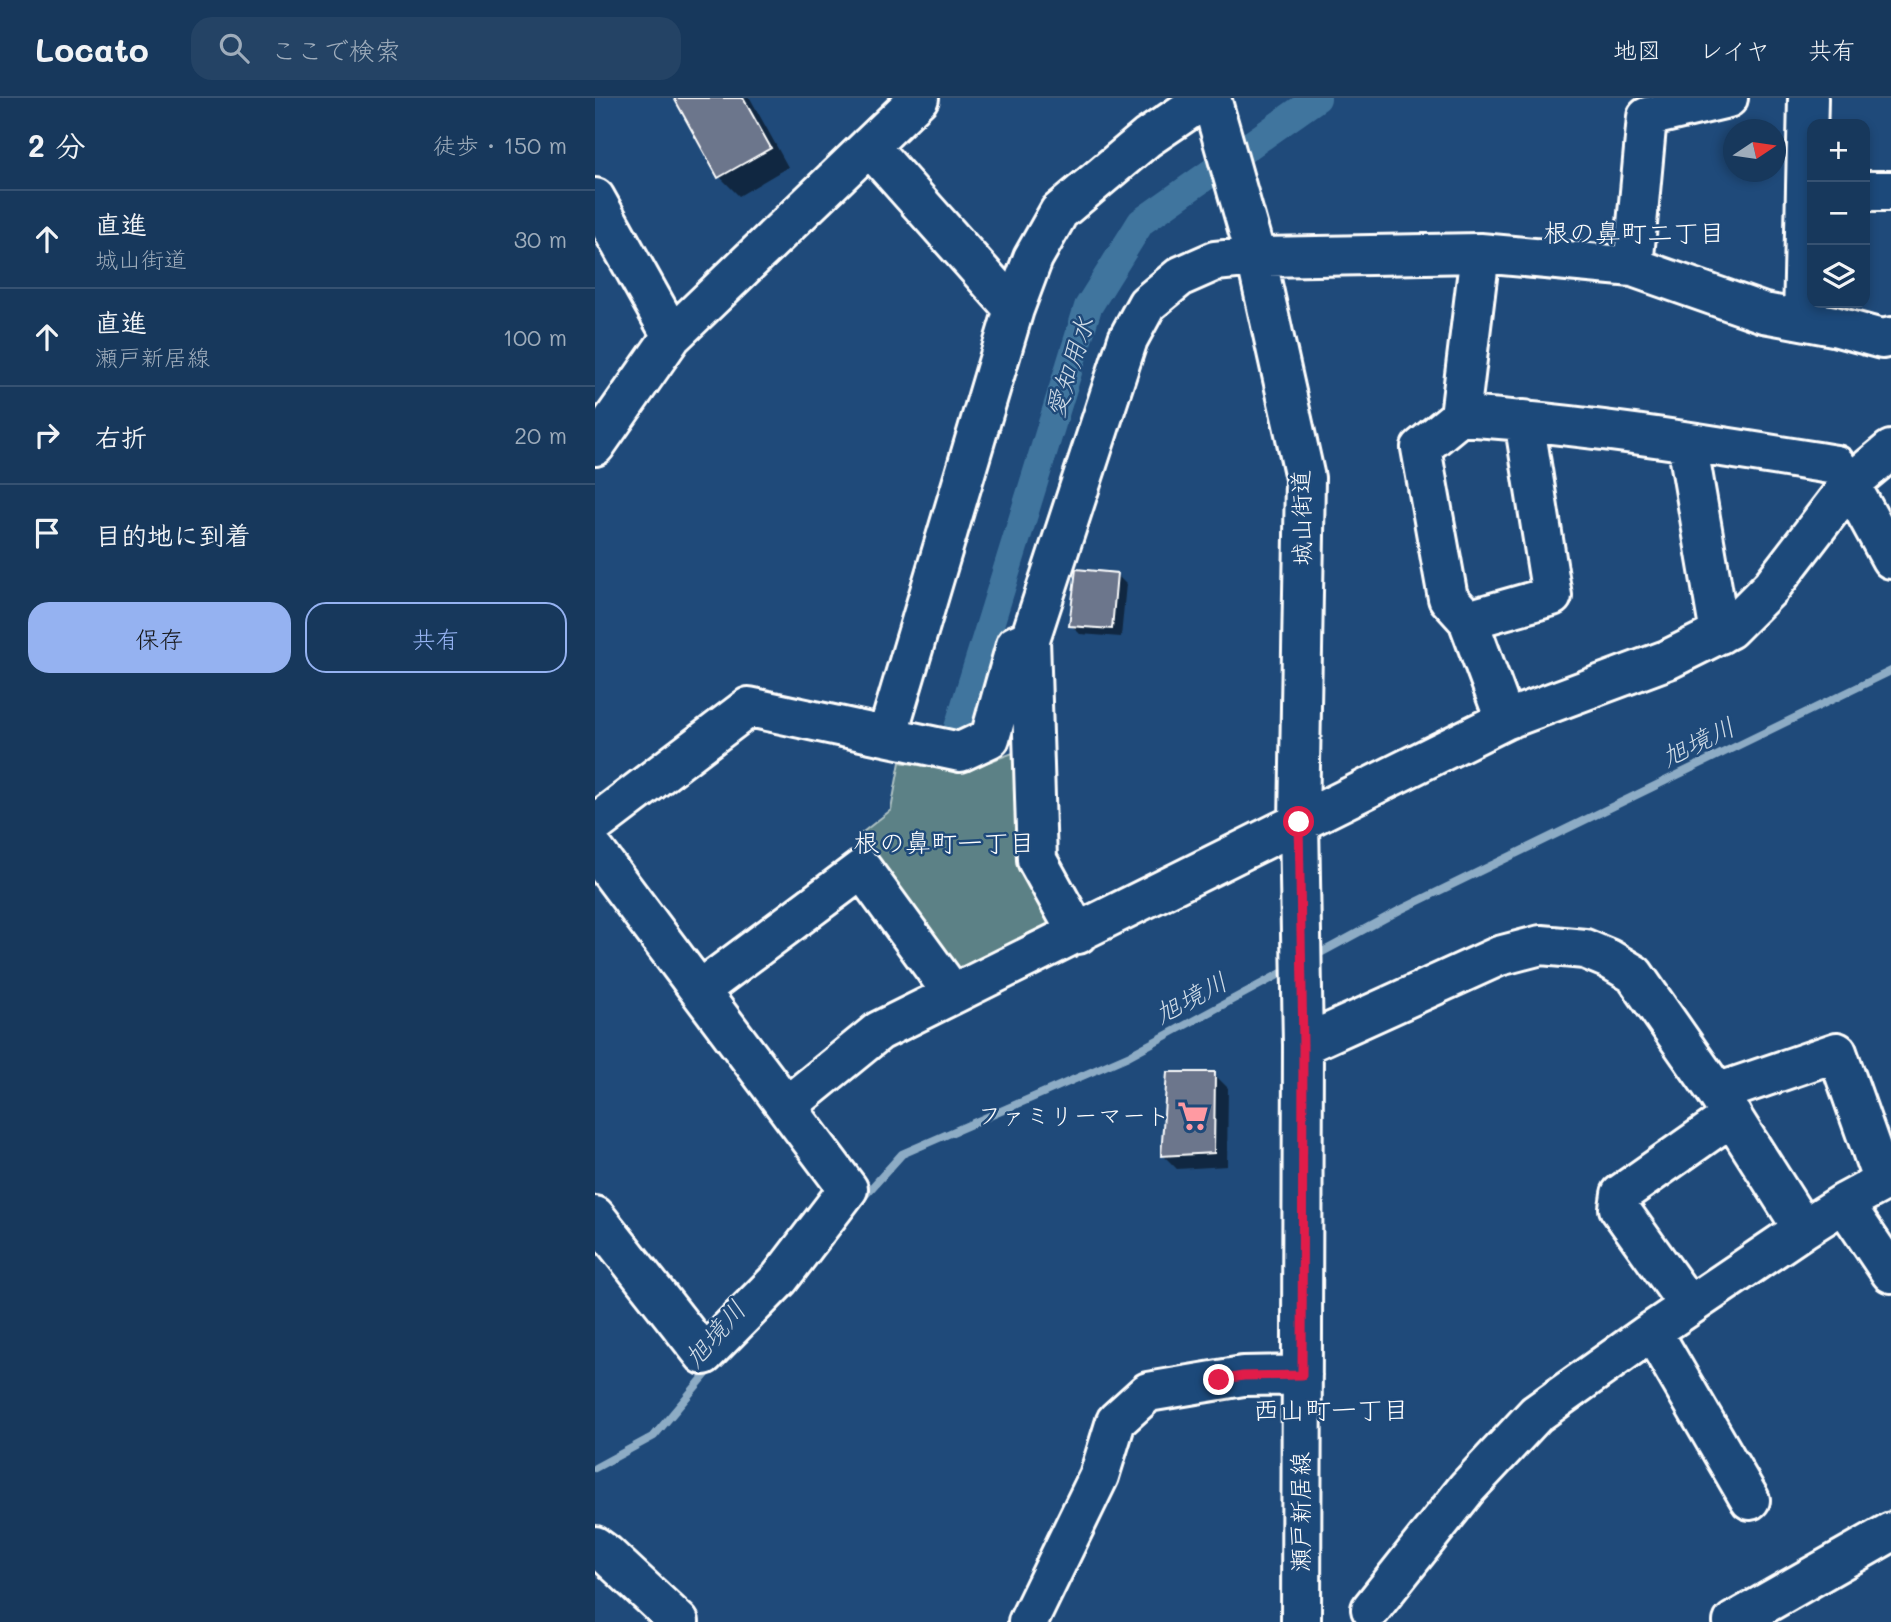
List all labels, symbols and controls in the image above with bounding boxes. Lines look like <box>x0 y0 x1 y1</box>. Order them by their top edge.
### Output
search box <box>191 17 681 80</box>
text: Locato <box>35 27 149 70</box>
icon: search <box>215 29 253 67</box>
text: ここで検索 <box>271 33 401 67</box>
text: 地図 <box>1613 34 1661 65</box>
text: レイヤ <box>1699 34 1770 65</box>
text: 共有 <box>1808 34 1856 65</box>
north arrow <box>1723 119 1786 182</box>
map controls <box>1807 119 1870 308</box>
button: + <box>1807 119 1870 182</box>
text: 2 分 <box>28 125 86 165</box>
text: 徒歩 · 150 m <box>433 130 567 160</box>
button: − <box>1807 182 1870 245</box>
text: 直進 <box>95 207 147 241</box>
district label: 根の鼻町二丁目 <box>1543 215 1725 249</box>
icon: ahead <box>28 220 66 258</box>
text: 30 m <box>514 224 567 254</box>
text: 城山街道 <box>95 244 187 274</box>
button: layers <box>1807 245 1870 308</box>
text: 直進 <box>95 305 147 339</box>
water label: 愛知用水 <box>1037 312 1101 421</box>
icon: ahead <box>28 318 66 356</box>
text: 100 m <box>503 322 567 352</box>
text: 瀬戸新居線 <box>95 342 210 372</box>
icon: right <box>28 416 66 454</box>
text: 右折 <box>95 420 147 454</box>
text: 20 m <box>514 420 567 450</box>
street label: 城山街道 <box>1284 470 1317 566</box>
icon: arrive <box>28 514 66 552</box>
text: 目的地に到着 <box>95 518 251 552</box>
button: 保存 <box>28 602 291 673</box>
button: 共有 <box>305 602 567 673</box>
water label: 旭境川 <box>1655 709 1740 773</box>
route start <box>1283 806 1314 837</box>
district label: 根の鼻町一丁目 <box>853 825 1035 859</box>
water label: 旭境川 <box>1148 964 1233 1030</box>
place label: ファミリーマート <box>978 1099 1170 1130</box>
supermarket icon: ファミリーマート <box>1176 1099 1210 1133</box>
water label: 旭境川 <box>676 1293 753 1374</box>
route end <box>1203 1364 1234 1395</box>
district label: 西山町一丁目 <box>1253 1392 1409 1426</box>
street label: 瀬戸新居線 <box>1284 1452 1315 1572</box>

